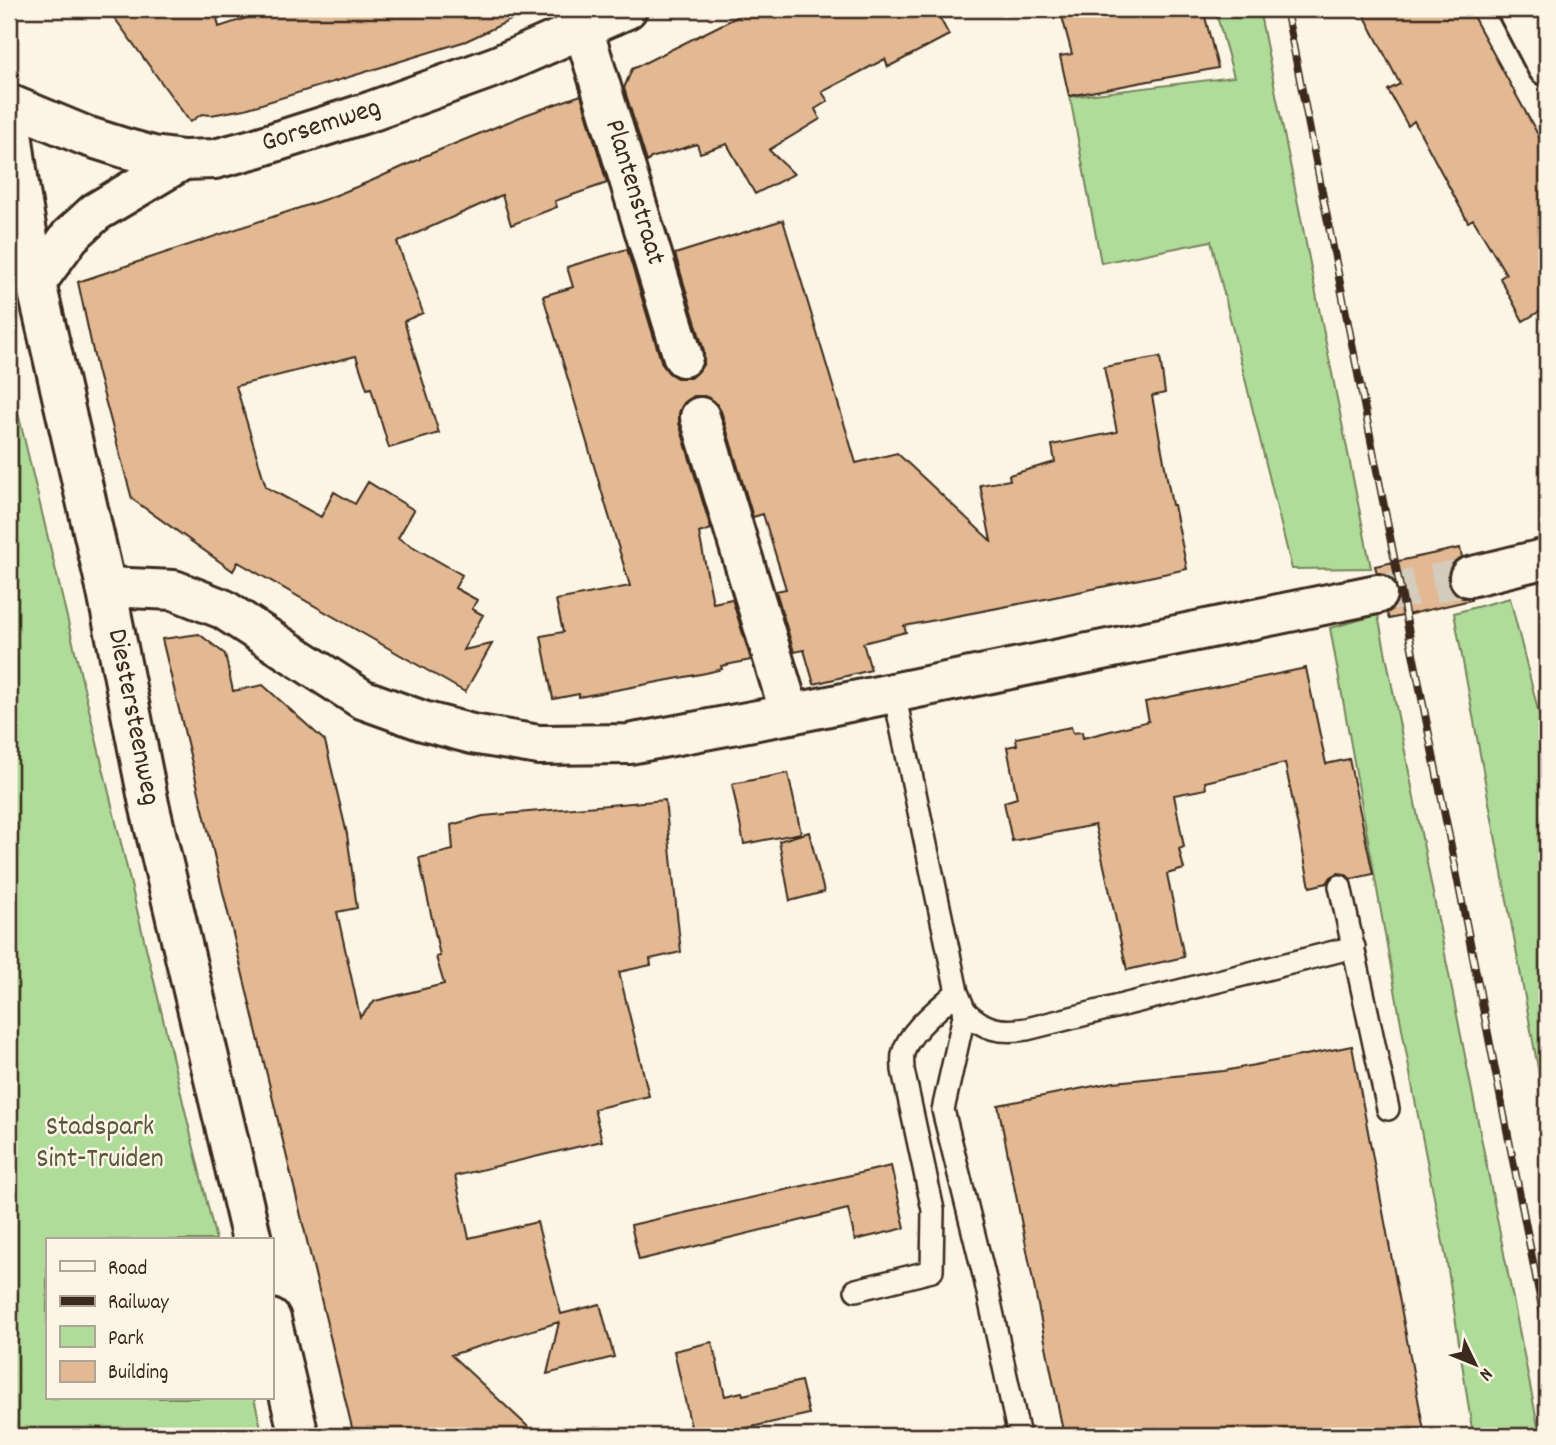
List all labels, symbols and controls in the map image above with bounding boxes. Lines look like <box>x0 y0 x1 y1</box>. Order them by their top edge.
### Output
street label: Gorsemweg <box>257 89 387 165</box>
street label: Plantenstraat <box>592 115 674 270</box>
street label: Diestersteenweg <box>95 626 169 809</box>
park label: Stadspark Sint-Truiden <box>36 1109 164 1181</box>
legend <box>46 1238 273 1400</box>
text: Road <box>108 1255 147 1285</box>
text: Railway <box>108 1289 169 1319</box>
text: Park <box>108 1325 144 1355</box>
north arrow <box>1440 1330 1510 1400</box>
text: Building <box>108 1359 168 1389</box>
text: N <box>1472 1361 1498 1386</box>

